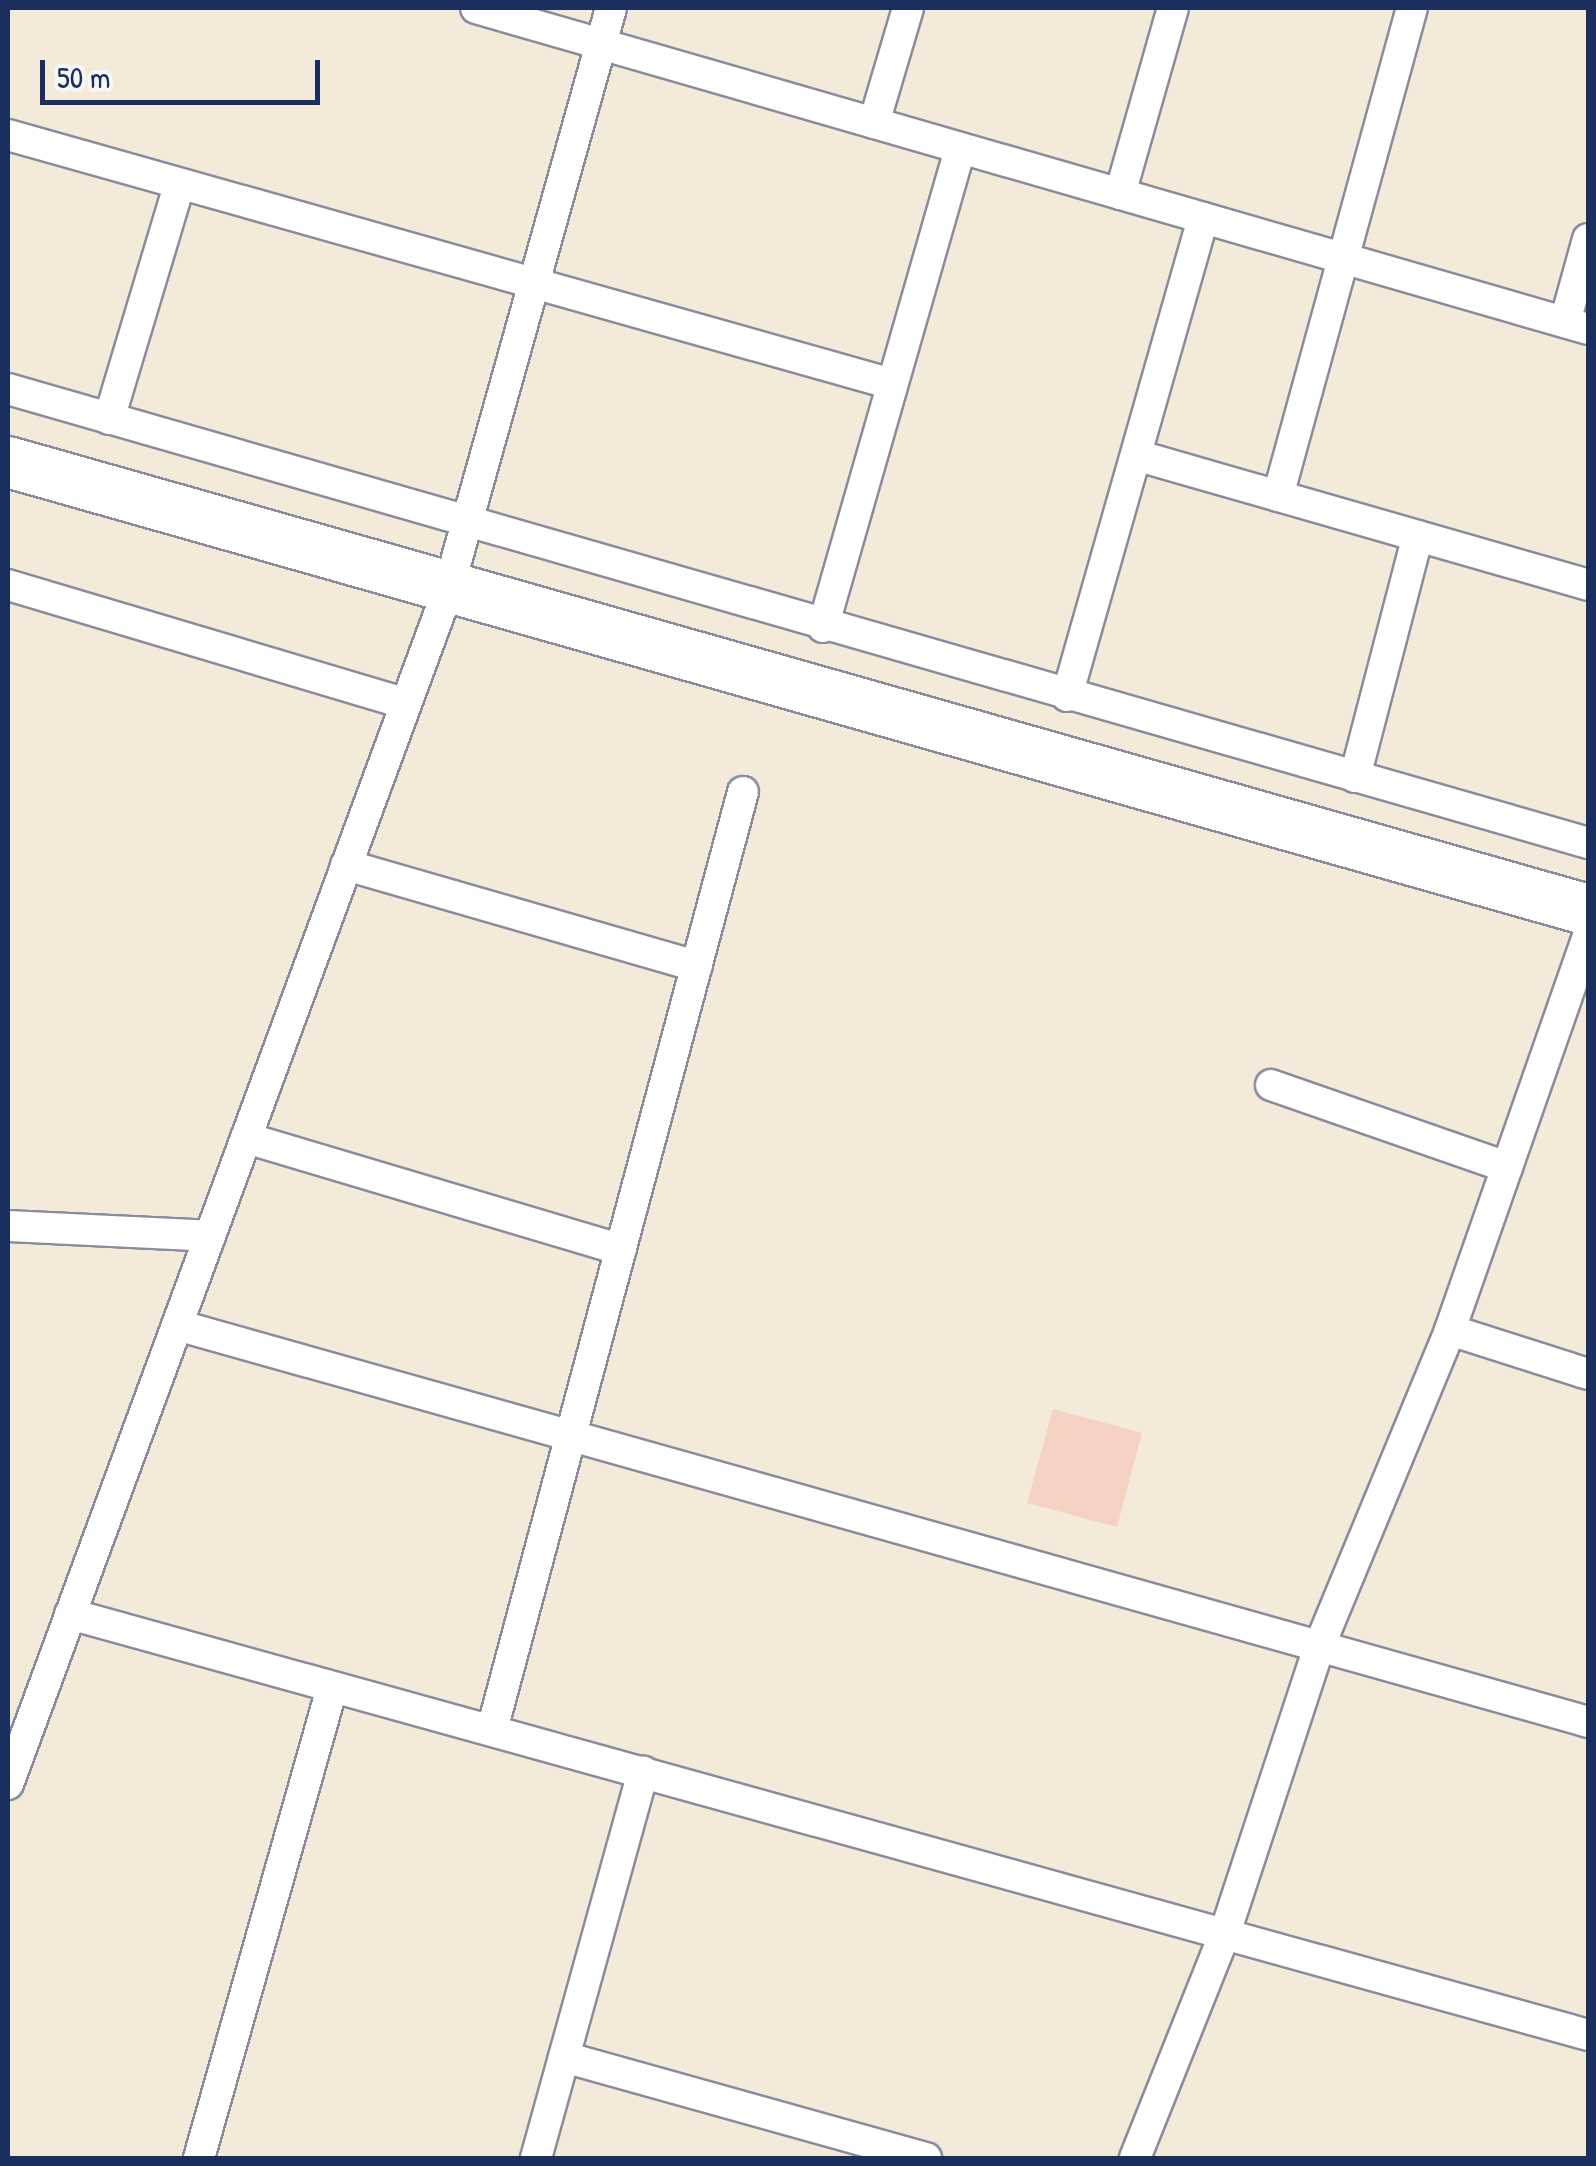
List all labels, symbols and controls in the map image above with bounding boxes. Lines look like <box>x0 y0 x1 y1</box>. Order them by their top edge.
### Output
scale bar <box>45 40 325 102</box>
text: 50 m <box>57 57 110 97</box>

